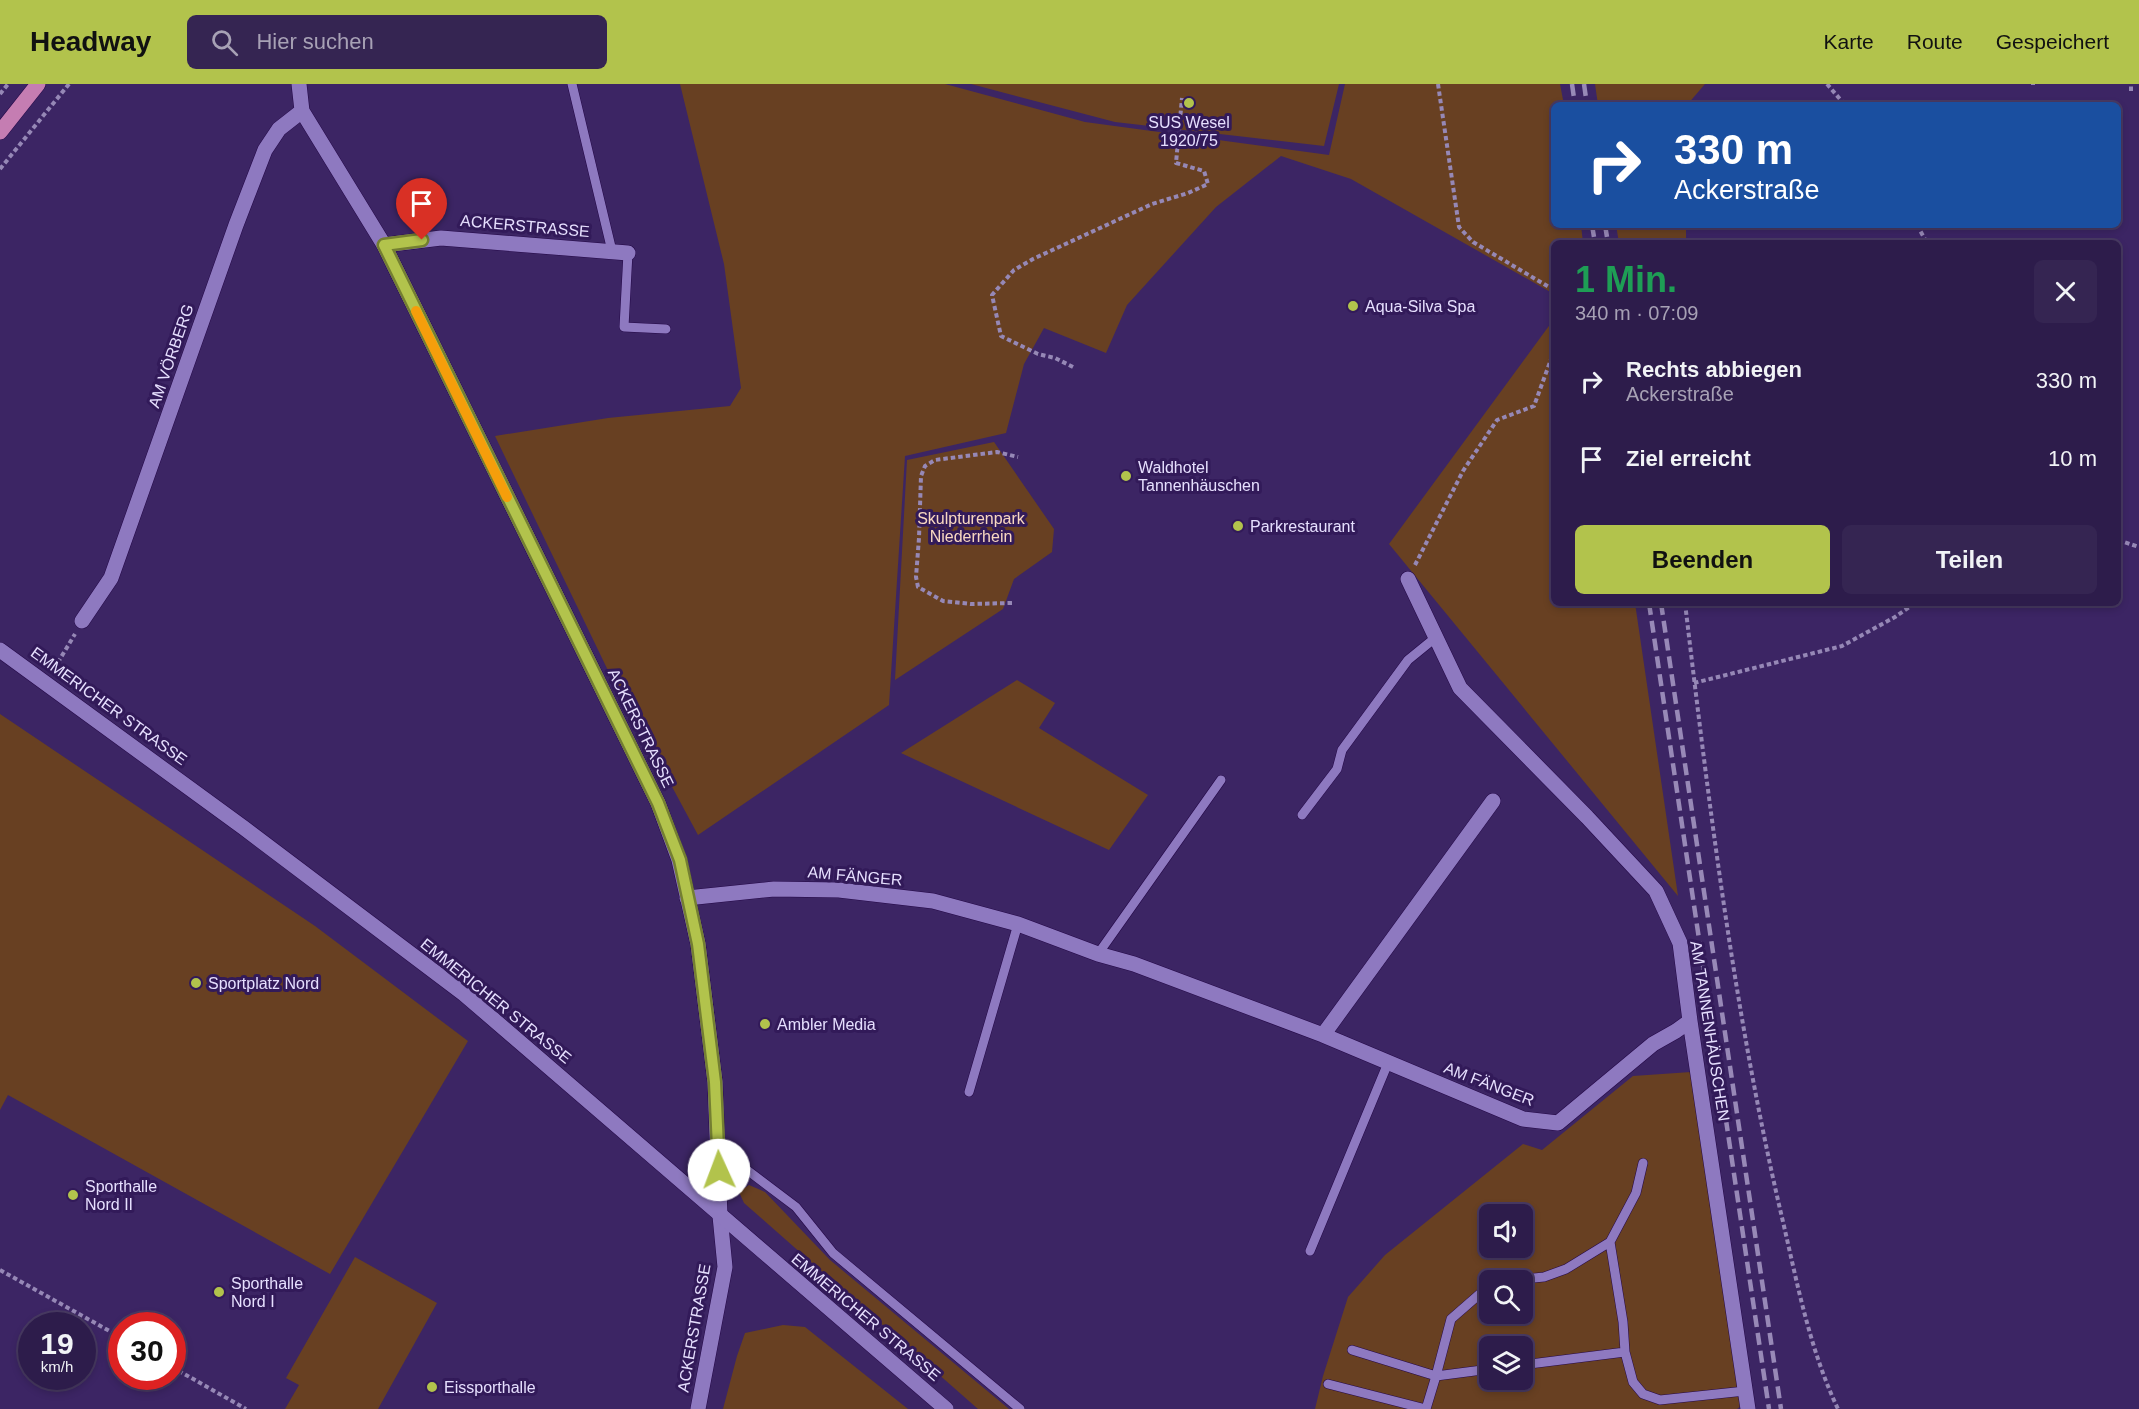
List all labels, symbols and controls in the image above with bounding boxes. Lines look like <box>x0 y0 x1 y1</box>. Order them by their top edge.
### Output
search box <box>187 15 607 69</box>
text: Headway <box>30 26 151 57</box>
icon: search <box>208 26 241 59</box>
text: Hier suchen <box>256 29 374 54</box>
text: Karte <box>1824 30 1874 53</box>
text: Route <box>1907 30 1963 53</box>
text: Gespeichert <box>1996 30 2109 53</box>
marker: SUS Wesel 1920/75 <box>1182 96 1196 110</box>
place label: SUS Wesel 1920/75 <box>1148 114 1230 149</box>
icon: right <box>1575 126 1653 204</box>
text: 330 m <box>1674 126 1793 173</box>
text: Ackerstraße <box>1674 175 1820 205</box>
pin <box>396 178 447 240</box>
icon: arrive <box>405 187 438 220</box>
street label: ACKERSTRASSE <box>460 212 590 240</box>
text: 1 Min. <box>1575 259 1677 300</box>
button: close <box>2034 260 2097 323</box>
place label: Aqua-Silva Spa <box>1365 298 1475 315</box>
marker: Aqua-Silva Spa <box>1346 299 1360 313</box>
street label: AM VÖRBERG <box>145 302 197 410</box>
text: 340 m · 07:09 <box>1575 302 1698 324</box>
text: Rechts abbiegen <box>1626 357 1802 382</box>
icon: right <box>1575 365 1608 398</box>
text: 330 m <box>2036 368 2097 393</box>
text: Ackerstraße <box>1626 383 1734 405</box>
icon: arrive <box>1575 443 1608 476</box>
text: Ziel erreicht <box>1626 446 1751 471</box>
text: 10 m <box>2048 446 2097 471</box>
place label: Waldhotel Tannenhäuschen <box>1138 459 1260 494</box>
marker: Waldhotel Tannenhäuschen <box>1119 469 1133 483</box>
park label: Skulpturenpark Niederrhein <box>917 510 1026 545</box>
place label: Parkrestaurant <box>1250 518 1355 535</box>
marker: Parkrestaurant <box>1231 519 1245 533</box>
button: Beenden <box>1575 525 1830 594</box>
button: Teilen <box>1842 525 2097 594</box>
street label: EMMERICHER STRASSE <box>28 644 190 768</box>
street label: ACKERSTRASSE <box>605 666 677 790</box>
street label: AM FÄNGER <box>807 863 903 889</box>
street label: EMMERICHER STRASSE <box>417 935 575 1067</box>
street label: AM TANNENHÄUSCHEN <box>1687 940 1733 1122</box>
place label: Sportplatz Nord <box>208 975 319 992</box>
marker: Sportplatz Nord <box>189 976 203 990</box>
place label: Ambler Media <box>777 1016 876 1033</box>
marker: Ambler Media <box>758 1017 772 1031</box>
street label: AM FÄNGER <box>1442 1059 1536 1109</box>
position arrow <box>687 1138 751 1202</box>
place label: Sporthalle Nord II <box>85 1178 157 1213</box>
marker: Sporthalle Nord II <box>66 1188 80 1202</box>
map controls <box>1479 1204 1533 1390</box>
button: sound <box>1479 1204 1533 1258</box>
street label: EMMERICHER STRASSE <box>788 1250 944 1384</box>
street label: ACKERSTRASSE <box>674 1263 714 1393</box>
button: search <box>1479 1270 1533 1324</box>
place label: Sporthalle Nord I <box>231 1275 303 1310</box>
marker: Sporthalle Nord I <box>212 1285 226 1299</box>
speed limit sign: 30 <box>108 1312 186 1390</box>
text: 19 <box>40 1327 74 1360</box>
button: layers <box>1479 1336 1533 1390</box>
text: km/h <box>41 1358 73 1375</box>
place label: Eissporthalle <box>444 1379 536 1396</box>
marker: Eissporthalle <box>425 1380 439 1394</box>

